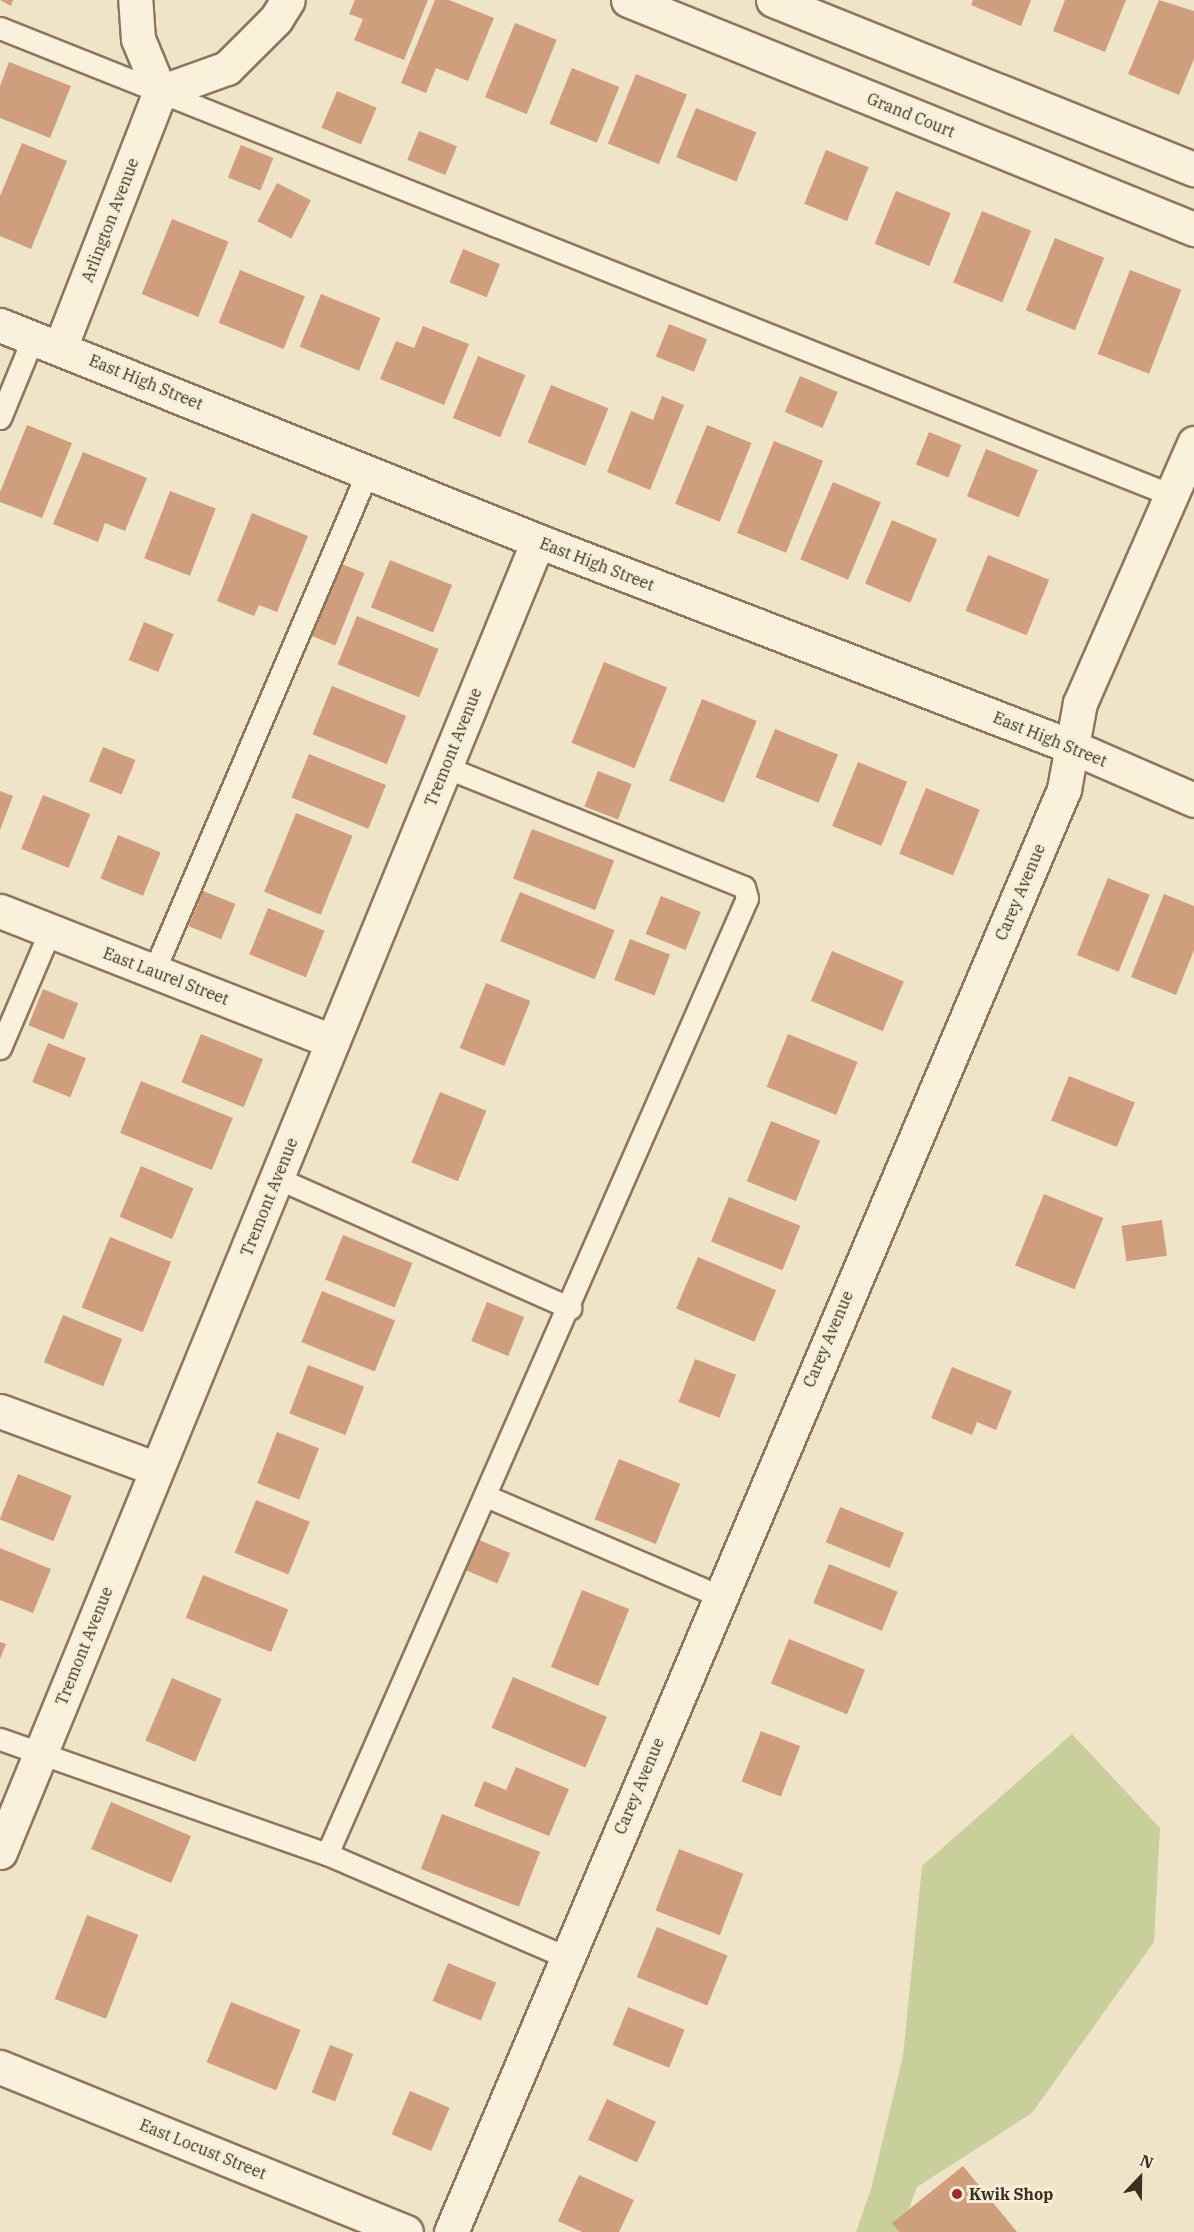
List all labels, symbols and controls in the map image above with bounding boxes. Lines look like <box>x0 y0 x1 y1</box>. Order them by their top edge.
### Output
street label: Grand Court <box>864 89 958 141</box>
street label: Arlington Avenue <box>77 155 143 285</box>
street label: East High Street <box>86 350 206 414</box>
street label: East High Street <box>537 533 657 595</box>
street label: Tremont Avenue <box>421 685 485 809</box>
street label: East High Street <box>990 707 1110 771</box>
street label: Carey Avenue <box>991 841 1049 943</box>
street label: East Laurel Street <box>100 943 232 1009</box>
street label: Tremont Avenue <box>237 1135 301 1259</box>
street label: Carey Avenue <box>799 1288 857 1390</box>
street label: Tremont Avenue <box>52 1584 116 1708</box>
street label: Carey Avenue <box>610 1735 668 1837</box>
street label: East Locust Street <box>137 2115 269 2183</box>
north arrow <box>1110 2148 1170 2208</box>
text: N <box>1137 2150 1156 2173</box>
place label: Kwik Shop <box>969 2184 1053 2204</box>
marker: Kwik Shop <box>950 2187 964 2201</box>

